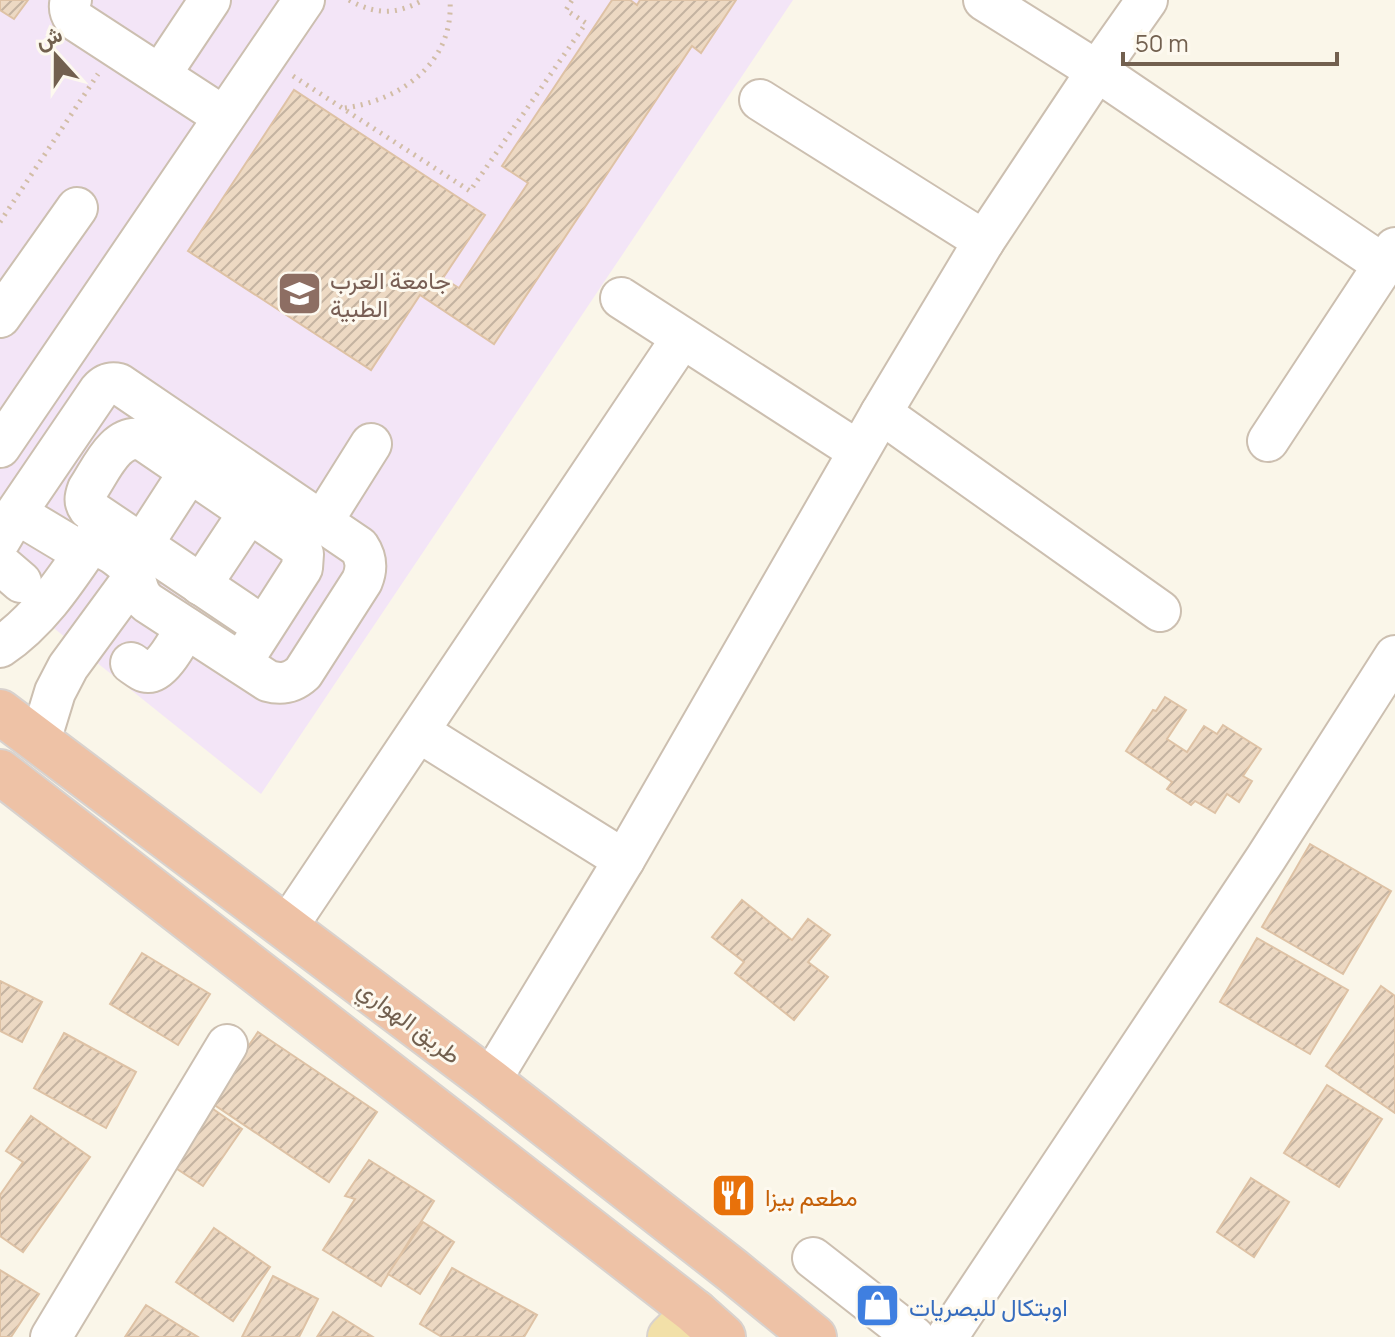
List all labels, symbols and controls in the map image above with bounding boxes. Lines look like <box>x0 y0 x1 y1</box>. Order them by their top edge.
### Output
north arrow <box>16 16 96 96</box>
scale bar <box>1123 16 1337 66</box>
text: ش <box>31 19 67 56</box>
text: 50 m <box>1135 26 1189 59</box>
place label: جامعة العرب الطبية <box>330 263 451 324</box>
school or university icon: جامعة العرب الطبية <box>275 269 323 317</box>
street label: طريق الهواري <box>349 971 468 1074</box>
restaurant icon: مطعم بيزا <box>710 1172 758 1220</box>
place label: مطعم بيزا <box>765 1180 858 1214</box>
shop icon: اوبتكال للبصريات <box>854 1282 902 1330</box>
place label: اوبتكال للبصريات <box>909 1290 1068 1323</box>

